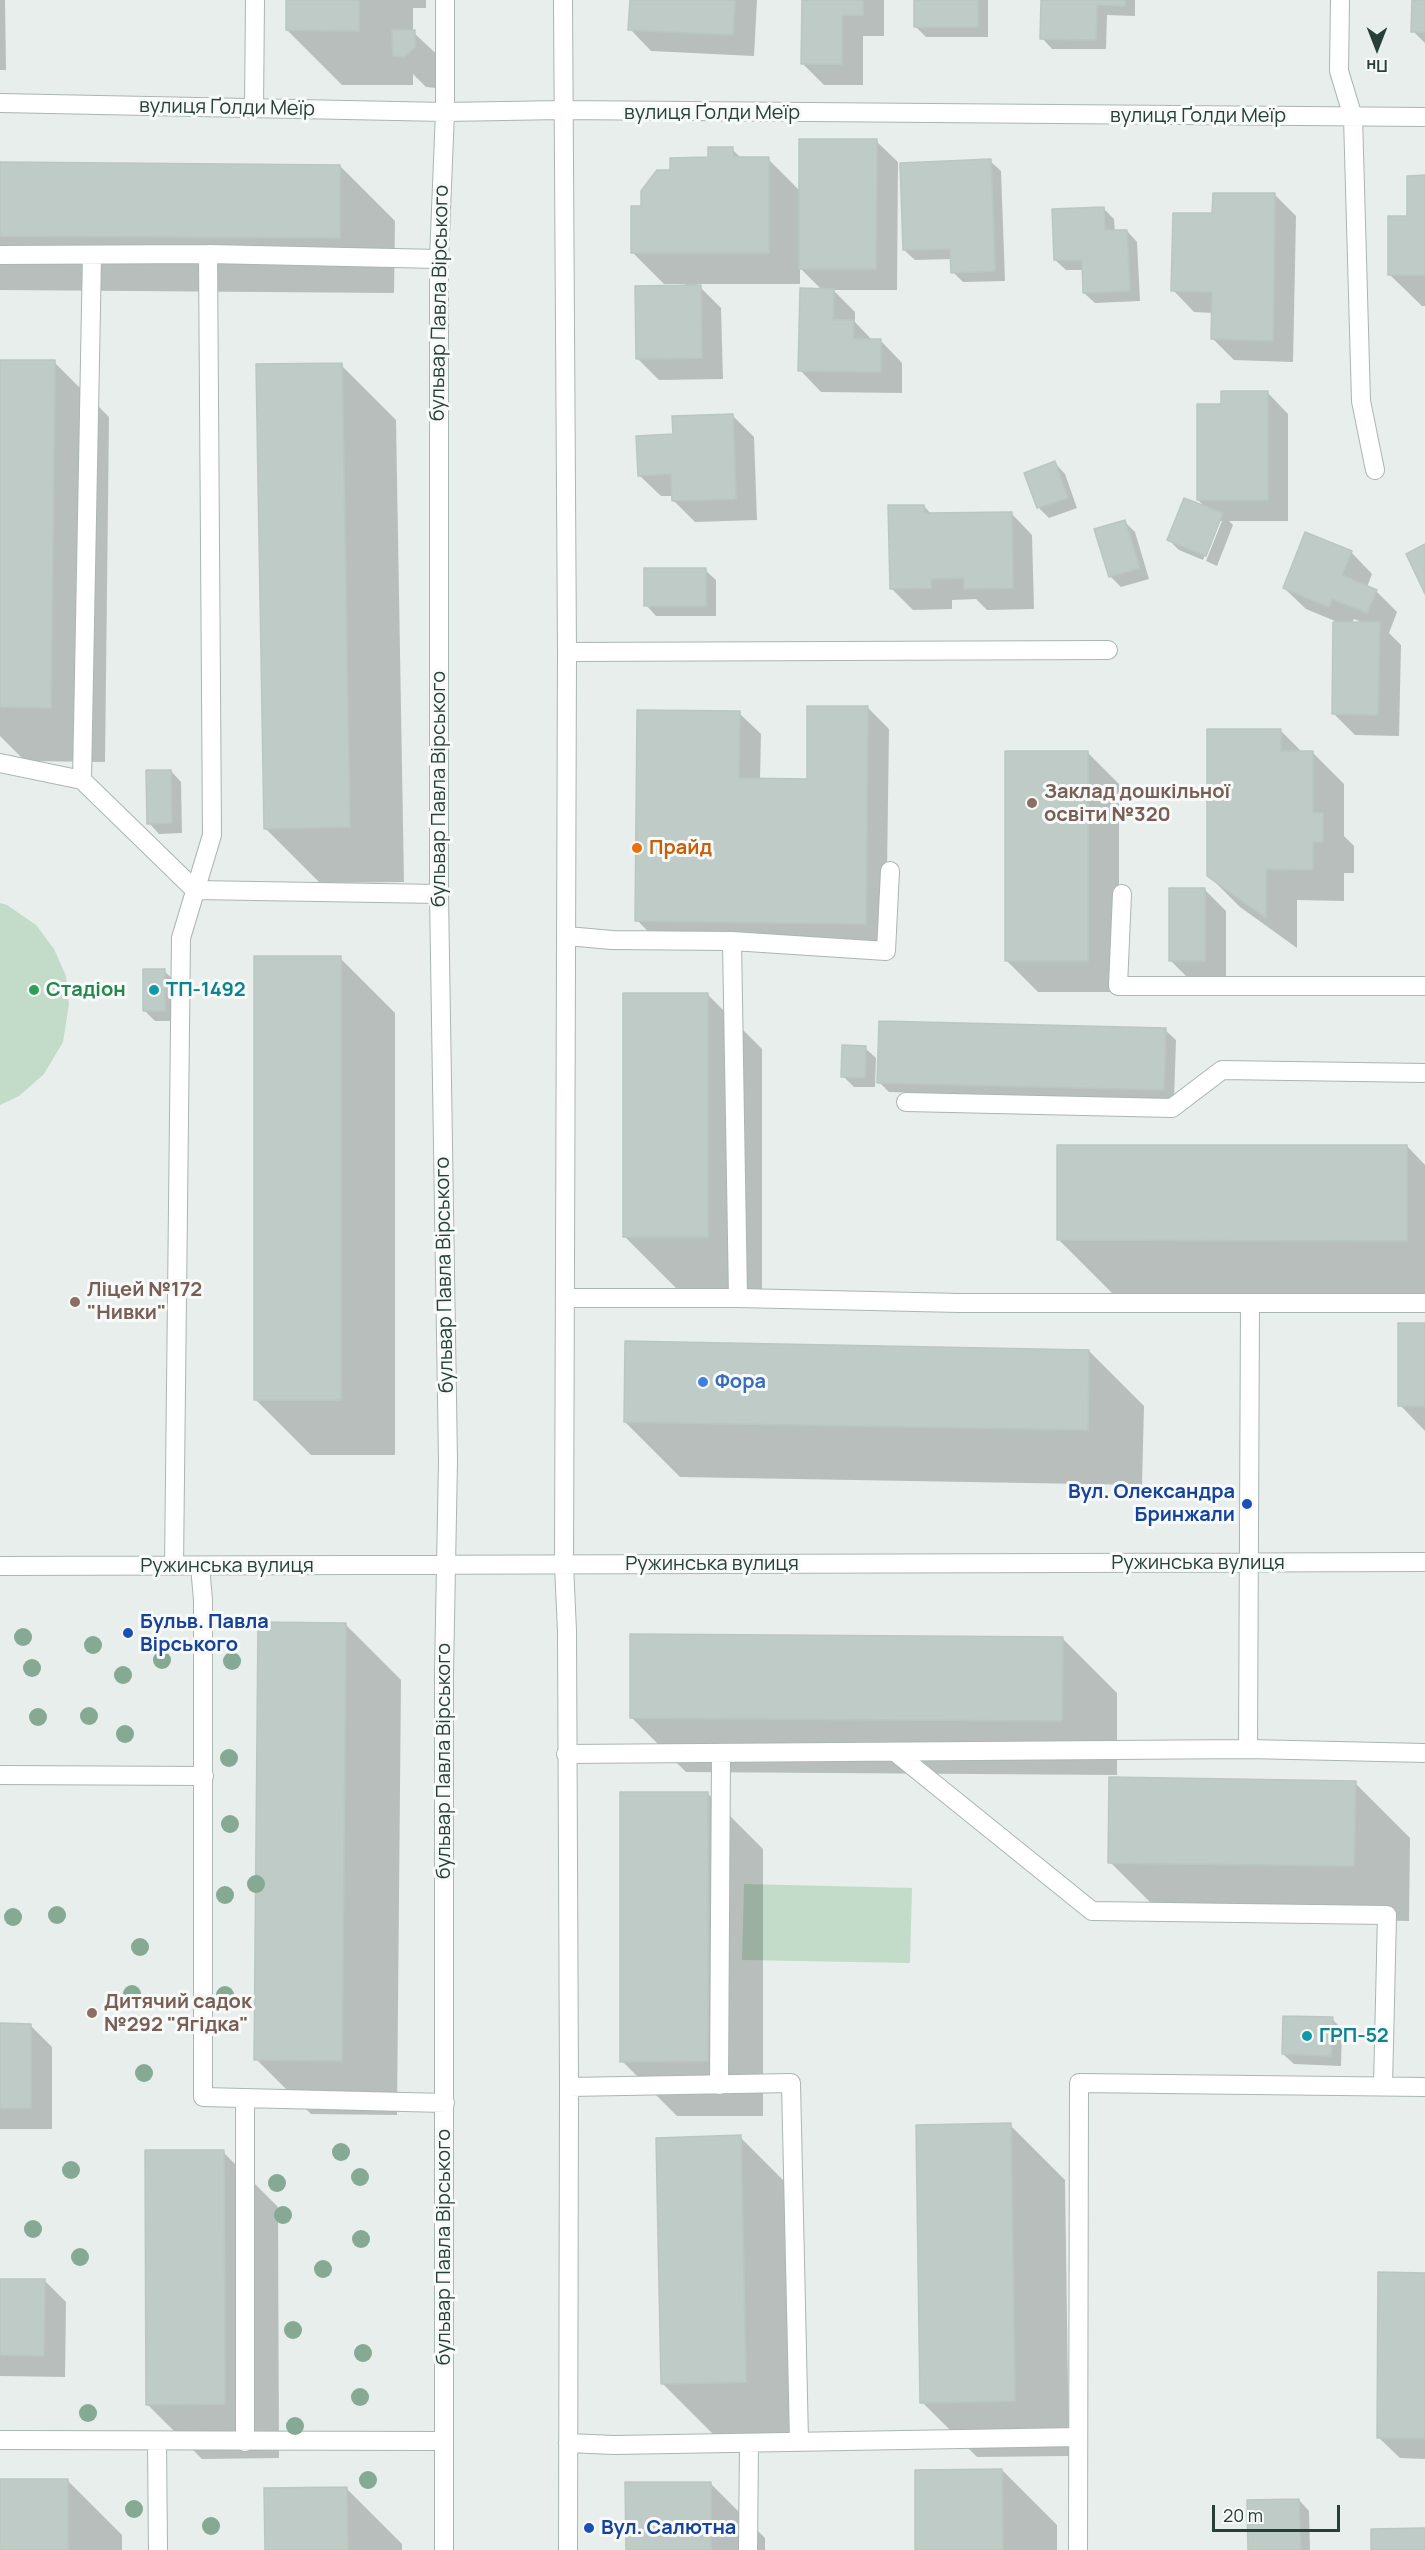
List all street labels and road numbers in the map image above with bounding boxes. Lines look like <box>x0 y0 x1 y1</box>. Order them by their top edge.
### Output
street label: вулиця Ґолди Меїр <box>139 94 315 122</box>
street label: вулиця Ґолди Меїр <box>624 101 800 125</box>
street label: вулиця Ґолди Меїр <box>1110 104 1286 128</box>
street label: бульвар Павла Вірського <box>426 185 454 421</box>
street label: бульвар Павла Вірського <box>427 671 451 907</box>
street label: бульвар Павла Вірського <box>431 1157 459 1393</box>
street label: Ружинська вулиця <box>1111 1551 1285 1575</box>
street label: Ружинська вулиця <box>625 1552 799 1576</box>
street label: Ружинська вулиця <box>140 1554 314 1578</box>
street label: бульвар Павла Вірського <box>432 1643 456 1879</box>
street label: бульвар Павла Вірського <box>432 2129 456 2365</box>

